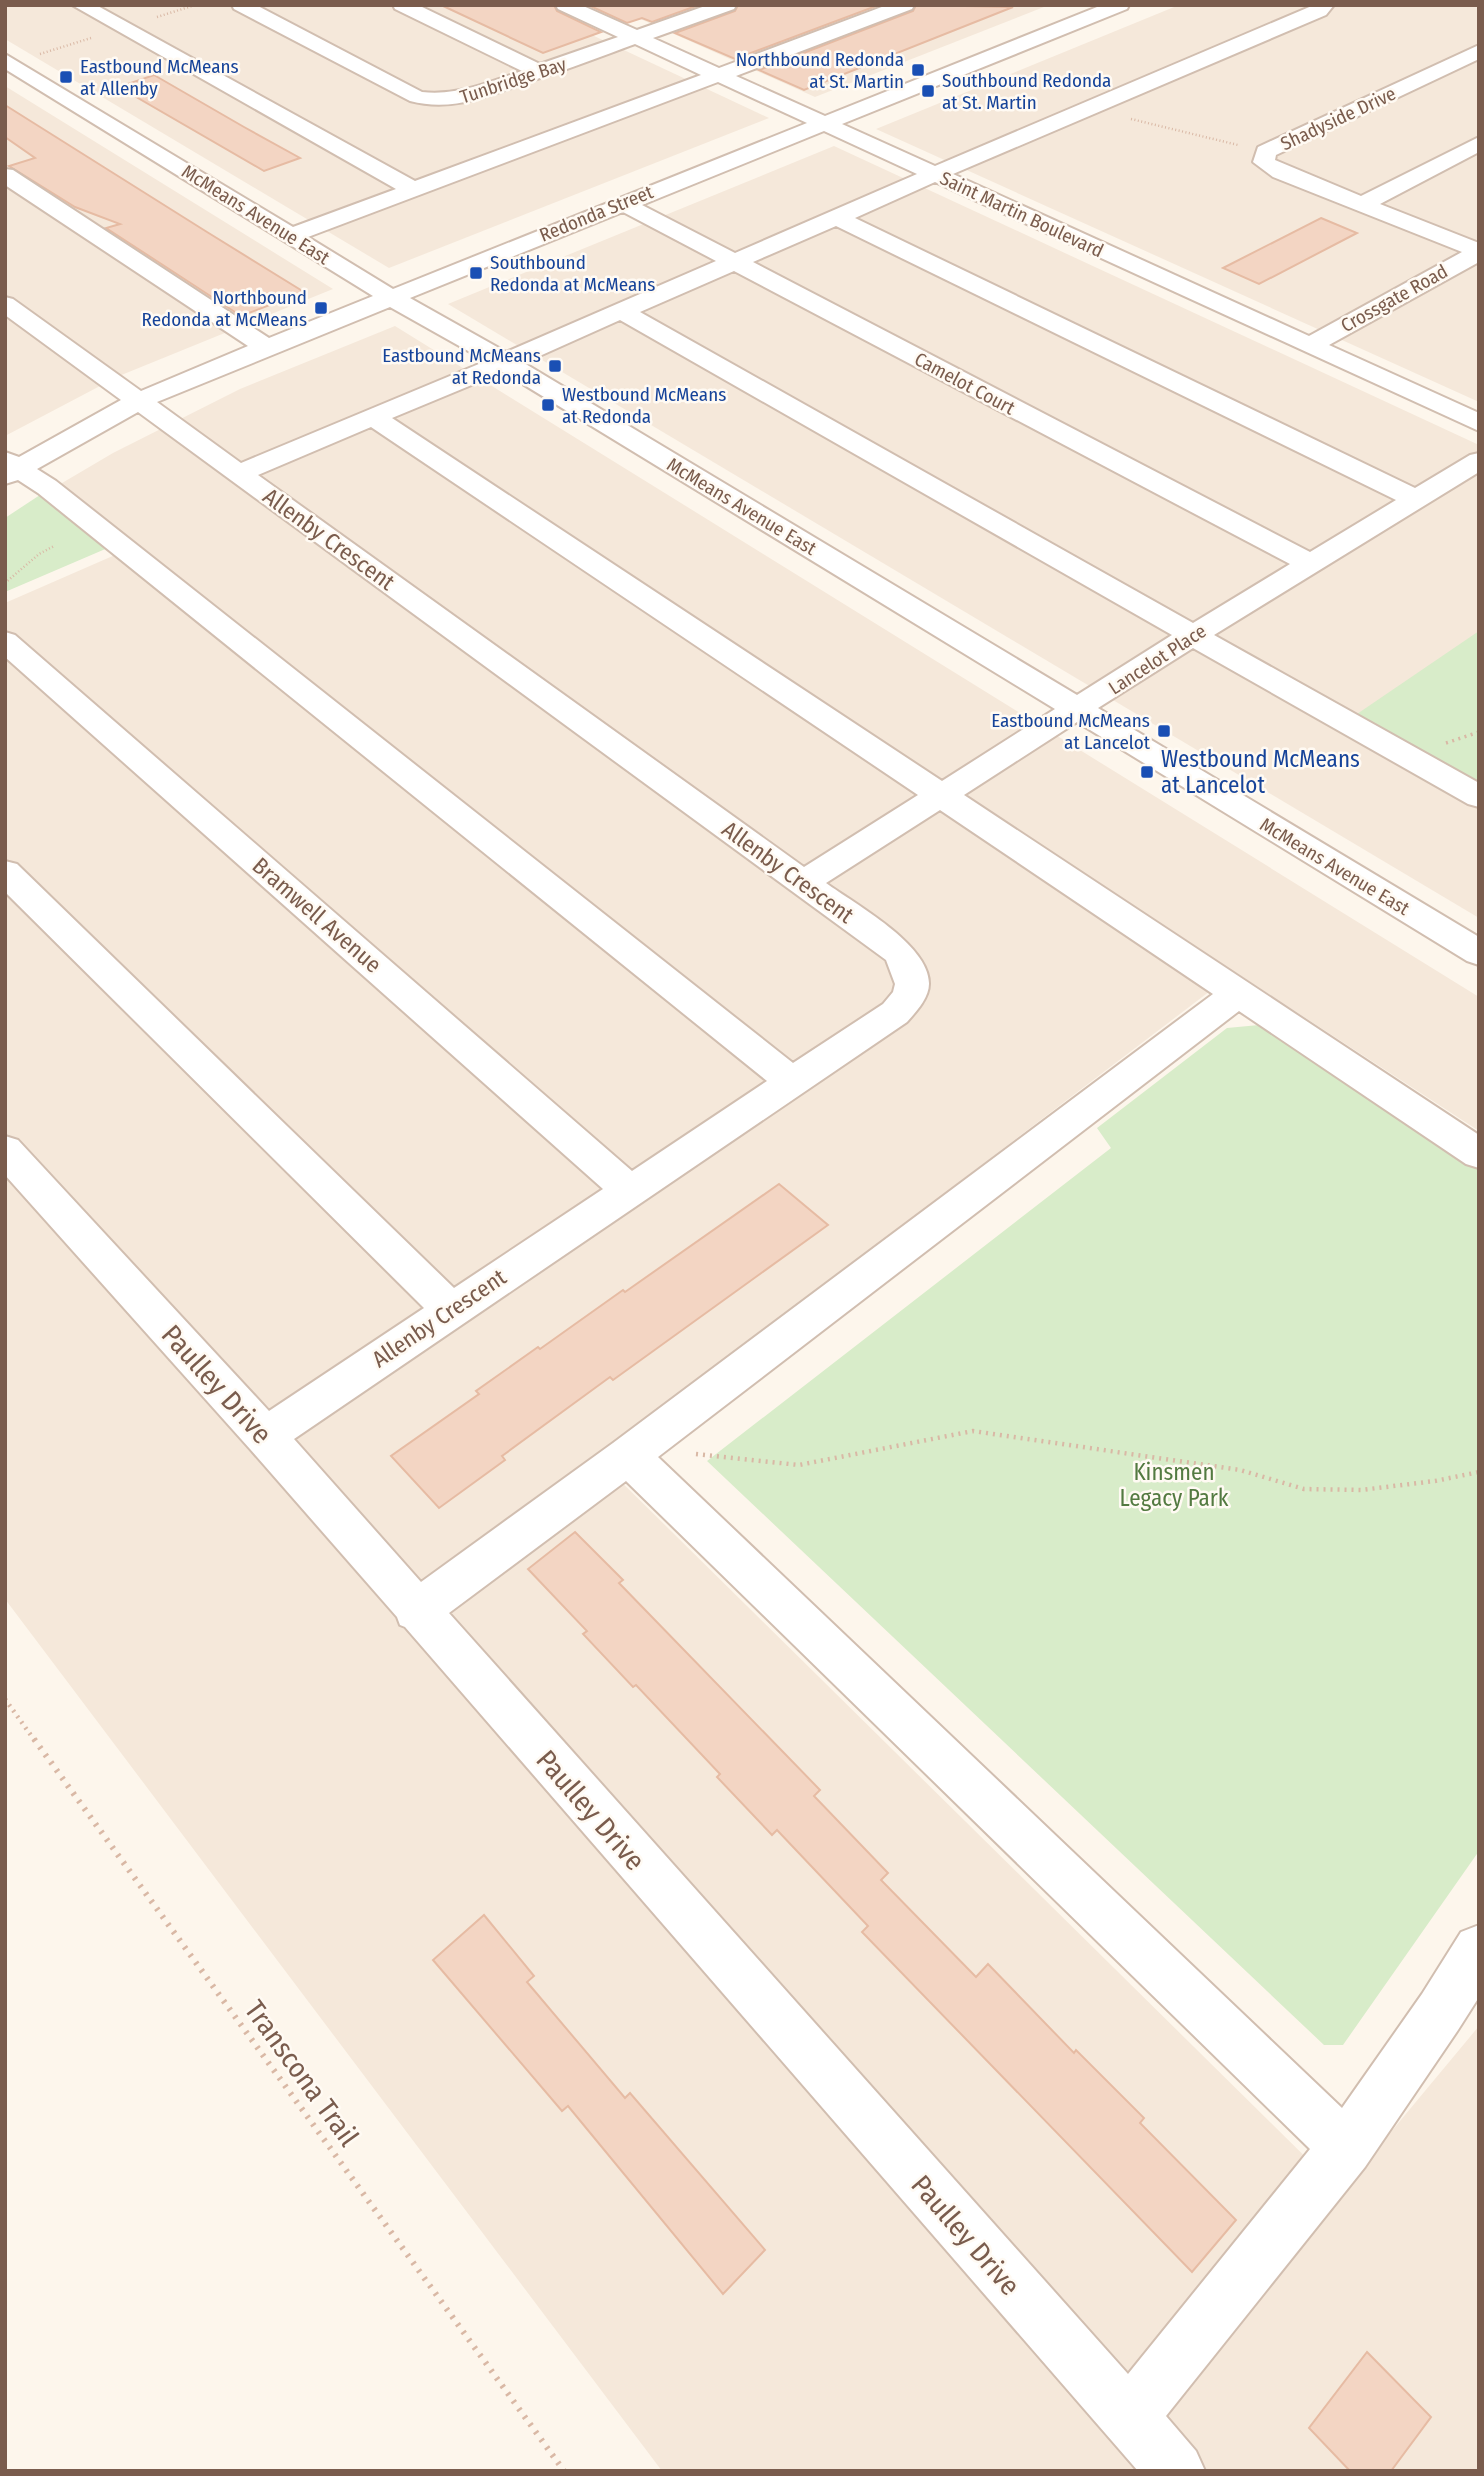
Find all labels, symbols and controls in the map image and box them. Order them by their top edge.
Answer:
place label: Northbound Redonda at St. Martin [736,48,904,93]
street label: Tunbridge Bay [457,52,570,108]
place label: Eastbound McMeans at Allenby [80,55,239,100]
marker: Northbound Redonda at St. Martin [910,62,926,78]
marker: Eastbound McMeans at Allenby [58,69,74,85]
place label: Southbound Redonda at St. Martin [942,69,1111,114]
street label: Shadyside Drive [1277,82,1399,155]
marker: Southbound Redonda at St. Martin [920,83,936,99]
street label: McMeans Avenue East [178,160,335,270]
street label: Saint Martin Boulevard [937,167,1107,262]
street label: Redonda Street [536,180,657,247]
place label: Southbound Redonda at McMeans [490,251,655,296]
street label: Crossgate Road [1337,260,1452,337]
marker: Southbound Redonda at McMeans [468,265,484,281]
place label: Northbound Redonda at McMeans [142,286,307,331]
marker: Northbound Redonda at McMeans [313,300,329,316]
place label: Eastbound McMeans at Redonda [382,344,541,389]
street label: Camelot Court [911,347,1020,420]
marker: Eastbound McMeans at Redonda [547,358,563,374]
place label: Westbound McMeans at Redonda [562,383,726,428]
marker: Westbound McMeans at Redonda [540,397,556,413]
street label: McMeans Avenue East [663,453,821,560]
street label: Allenby Crescent [258,482,401,596]
street label: Lancelot Place [1104,619,1210,699]
place label: Eastbound McMeans at Lancelot [991,709,1151,754]
marker: Eastbound McMeans at Lancelot [1156,723,1172,739]
place label: Westbound McMeans at Lancelot [1161,745,1360,799]
marker: Westbound McMeans at Lancelot [1139,764,1155,780]
street label: McMeans Avenue East [1256,813,1414,920]
street label: Allenby Crescent [717,815,860,929]
street label: Bramwell Avenue [247,851,387,979]
street label: Allenby Crescent [367,1263,512,1373]
street label: Paulley Drive [155,1318,278,1450]
park label: Kinsmen Legacy Park [1119,1458,1229,1512]
street label: Paulley Drive [530,1744,652,1877]
street label: Transcona Trail [238,1994,365,2153]
street label: Paulley Drive [905,2169,1027,2302]

